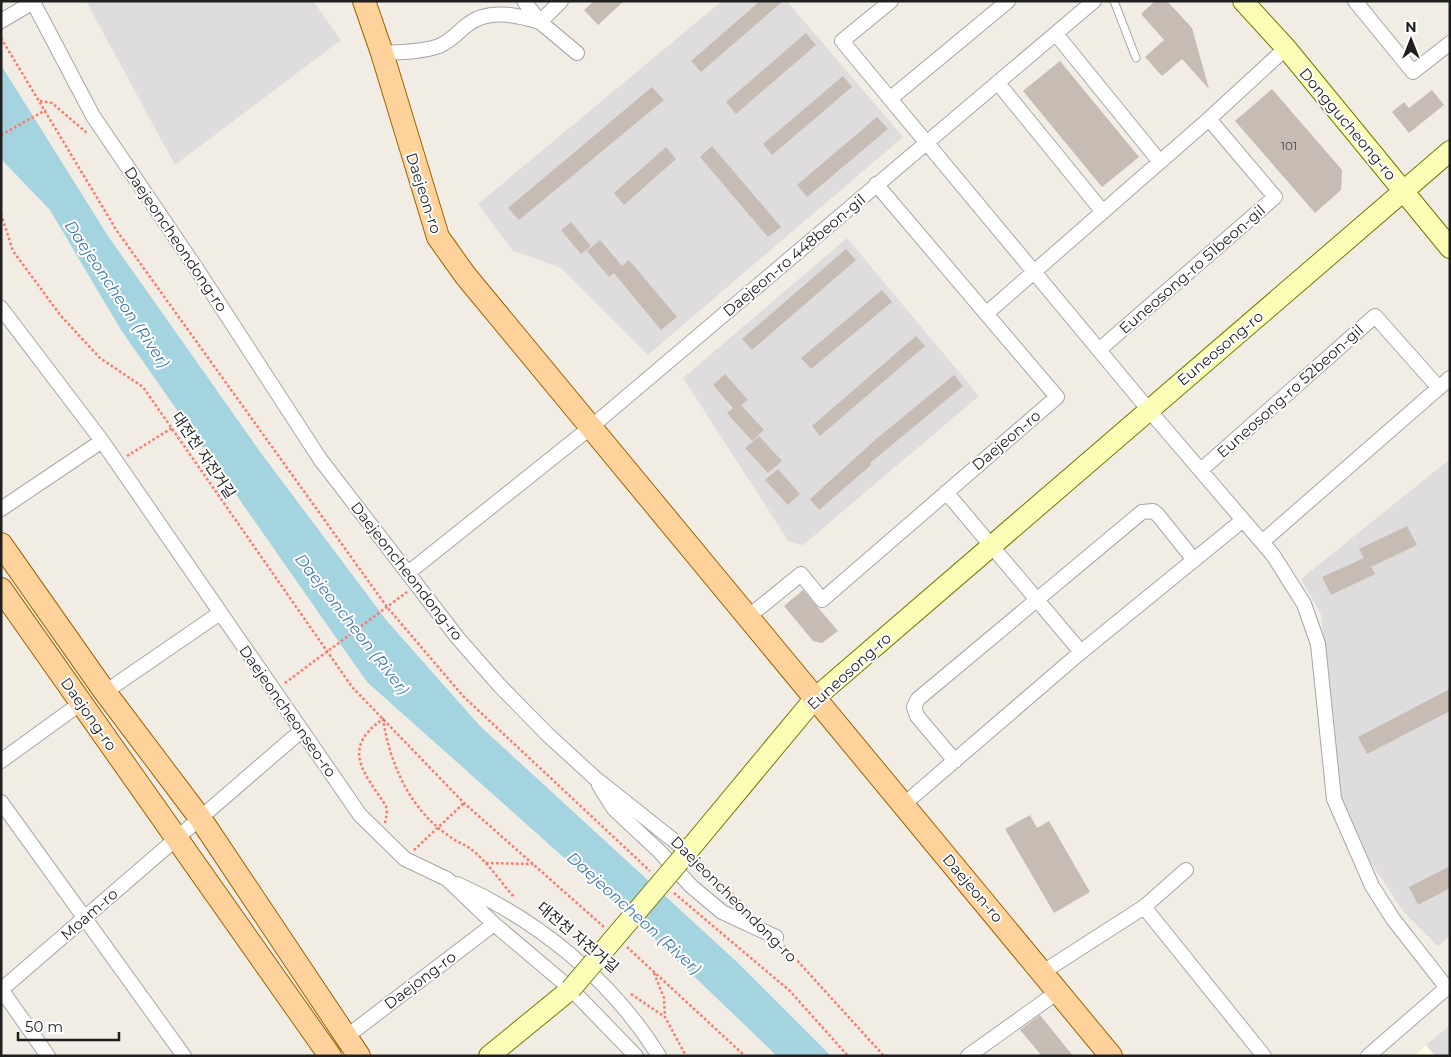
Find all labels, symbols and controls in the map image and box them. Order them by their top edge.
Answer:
north arrow [1386,15,1436,65]
text: N [1405,18,1417,36]
street label: Donggucheong-ro [1295,64,1401,184]
house number: 101 [1281,138,1297,153]
street label: Daejeon-ro [402,150,446,236]
street label: Daejeoncheondong-ro [120,163,232,315]
street label: Daejeon-ro 448beon-gil [719,190,869,320]
street label: Euneosong-ro 51beon-gil [1115,200,1269,338]
water label: Daejeoncheon (River) [61,217,173,371]
street label: Euneosong-ro [1173,306,1267,390]
street label: Euneosong-ro 52beon-gil [1213,320,1367,462]
street label: Daejeon-ro [968,406,1044,474]
street label: 대전천 자전거길 [168,408,240,502]
street label: Daejeoncheondong-ro [347,498,467,644]
water label: Daejeoncheon (River) [291,550,413,698]
street label: Euneosong-ro [803,628,895,714]
street label: Daejeoncheonseo-ro [235,641,341,781]
street label: Daejong-ro [57,674,121,754]
street label: Daejeoncheondong-ro [667,832,801,966]
water label: Daejeoncheon (River) [563,848,705,978]
street label: Daejeon-ro [939,850,1007,926]
street label: Moam-ro [57,884,121,944]
street label: 대전천 자전거길 [533,897,623,977]
street label: Daejong-ro [380,947,460,1013]
scale bar [18,1010,119,1042]
text: 50 m [25,1017,63,1036]

